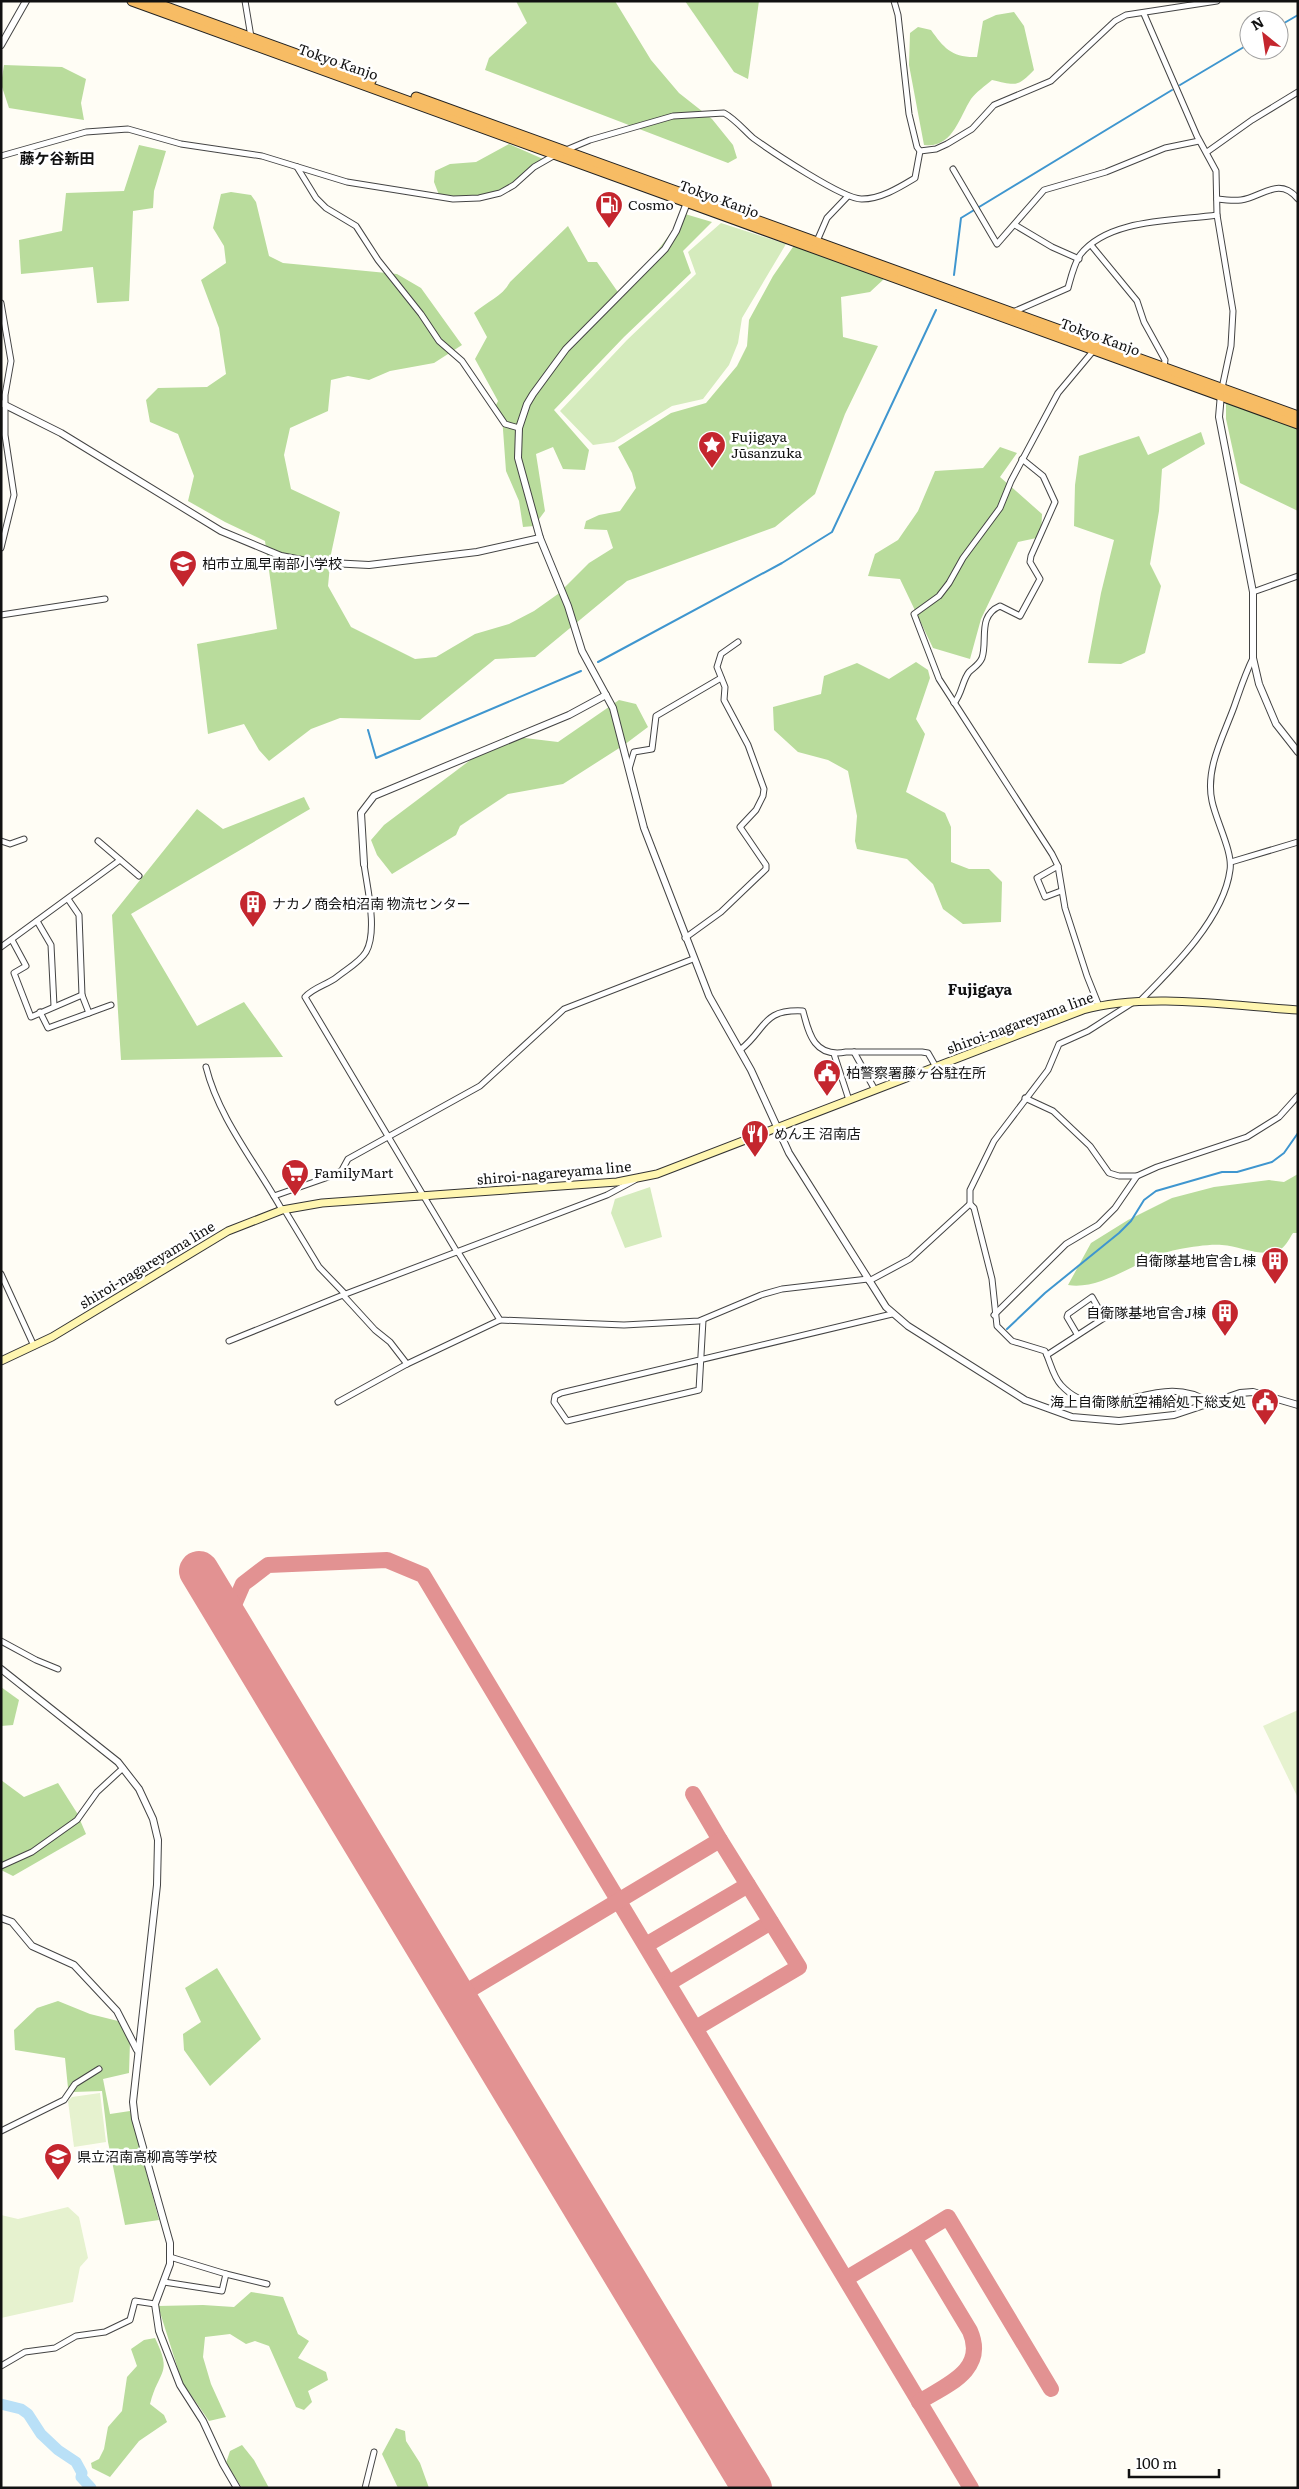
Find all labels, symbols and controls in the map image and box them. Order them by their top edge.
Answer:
north arrow [1239,10,1289,60]
text: N [1247,11,1267,34]
street label: Tokyo Kanjo [295,38,381,84]
district label: 藤ケ谷新田 [19,146,95,169]
street label: Tokyo Kanjo [677,174,762,222]
fuel station icon: Cosmo [594,190,624,229]
place label: Cosmo [628,194,674,214]
street label: Tokyo Kanjo [1058,312,1143,360]
place label: Fujigaya Jūsanzuka [731,426,802,462]
place icon: Fujigaya Jūsanzuka [697,430,727,469]
school or university icon: 柏市立風早南部小学校 [168,549,198,588]
place label: 柏市立風早南部小学校 [202,553,342,573]
building icon: ナカノ商会柏沼南 物流センター [238,889,268,928]
place label: ナカノ商会柏沼南 物流センター [272,893,471,913]
district label: Fujigaya [948,977,1013,1000]
street label: shiroi-nagareyama line [943,986,1096,1058]
public building icon: 柏警察署藤ヶ谷駐在所 [812,1058,842,1097]
place label: 柏警察署藤ヶ谷駐在所 [846,1062,986,1082]
restaurant icon: めん王 沼南店 [740,1119,770,1158]
place label: めん王 沼南店 [774,1123,861,1143]
street label: shiroi-nagareyama line [476,1155,632,1189]
supermarket icon: FamilyMart [280,1158,310,1197]
place label: FamilyMart [314,1162,394,1182]
street label: shiroi-nagareyama line [75,1216,218,1313]
building icon: 自衛隊基地官舎L棟 [1260,1246,1290,1285]
place label: 自衛隊基地官舎L棟 [1135,1250,1256,1270]
building icon: 自衛隊基地官舎J棟 [1210,1298,1240,1337]
place label: 自衛隊基地官舎J棟 [1086,1302,1206,1322]
public building icon: 海上自衛隊航空補給処下総支処 [1250,1387,1280,1426]
place label: 海上自衛隊航空補給処下総支処 [1050,1391,1246,1411]
school or university icon: 県立沼南高柳高等学校 [43,2142,73,2181]
place label: 県立沼南高柳高等学校 [77,2146,217,2166]
scale bar [1129,2446,1219,2478]
text: 100 m [1136,2451,1177,2474]

